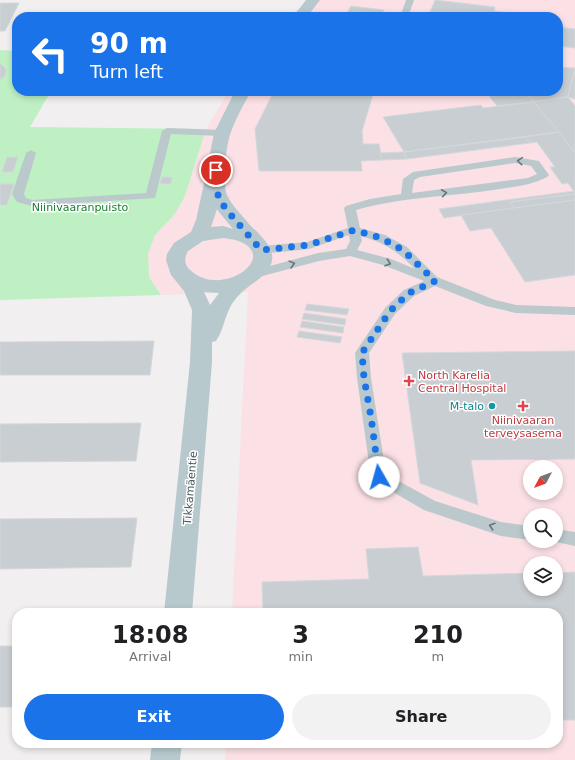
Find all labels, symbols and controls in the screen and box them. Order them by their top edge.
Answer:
text: 90 m [90,27,168,60]
icon: left [24,28,76,80]
text: Turn left [90,61,163,82]
pin [199,153,233,187]
one-way arrow [517,157,523,166]
icon: arrive [205,159,227,181]
one-way arrow [441,189,447,198]
park label: Niinivaaranpuisto [32,201,128,214]
one-way arrow [384,258,391,266]
one-way arrow [289,260,296,268]
place label: North Karelia Central Hospital [418,369,506,395]
marker: North Karelia Central Hospital [403,375,415,387]
place label: M-talo [450,400,484,413]
marker: Niinivaaran terveysasema [517,400,529,412]
marker: M-talo [487,401,497,411]
place label: Niinivaaran terveysasema [484,414,562,440]
street label: Tikkamäentie [181,450,200,526]
position arrow [358,456,400,498]
north arrow [523,460,563,500]
map controls [523,460,563,596]
button: search [523,508,563,548]
one-way arrow [488,522,495,531]
button: layers [523,556,563,596]
text: 18:08 [112,621,188,649]
text: 3 [292,621,309,649]
text: 210 [413,621,463,649]
text: Arrival [129,649,171,664]
text: min [288,649,313,664]
text: m [432,649,444,664]
button: Exit [24,694,284,740]
button: Share [292,694,551,740]

